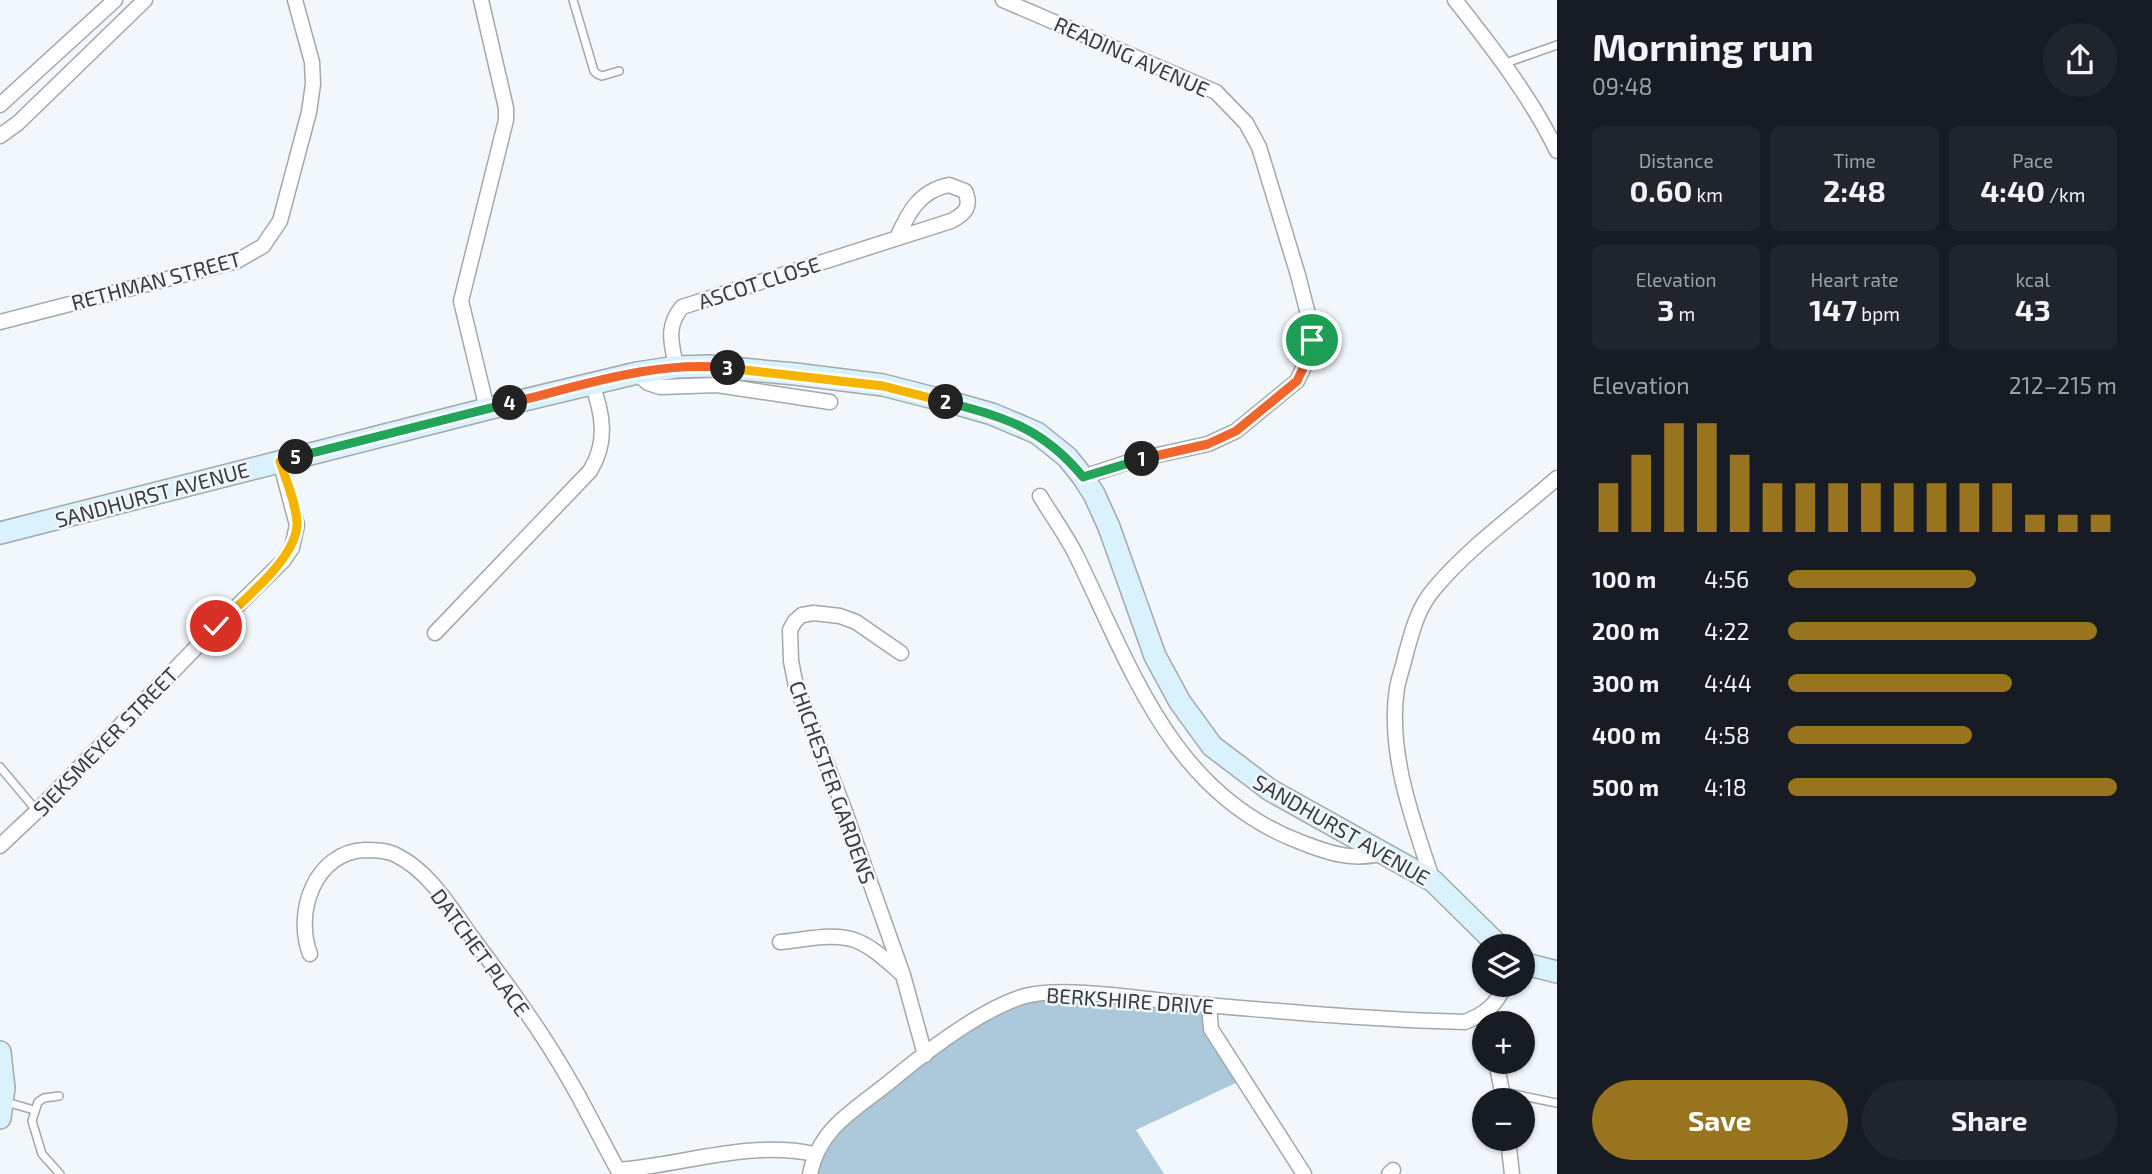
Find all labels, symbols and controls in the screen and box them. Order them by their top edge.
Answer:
street label: READING AVENUE [1051,11,1213,101]
text: Morning run [1592,23,1813,69]
button: share [2043,23,2117,97]
text: 09:48 [1592,72,1653,100]
text: Distance [1639,149,1714,172]
text: Time [1833,149,1876,172]
text: Pace [2012,149,2053,172]
text: 0.60 [1629,172,1692,208]
text: 2:48 [1823,172,1886,208]
text: 4:40 [1980,172,2045,208]
text: km [1692,183,1723,206]
text: /km [2045,183,2085,206]
street label: RETHMAN STREET [68,245,244,315]
street label: ASCOT CLOSE [695,251,823,313]
text: Elevation [1636,268,1716,291]
text: Heart rate [1811,268,1898,291]
text: kcal [2015,268,2050,291]
text: 3 [1657,291,1674,327]
text: 147 [1809,291,1857,327]
text: 43 [2015,291,2051,327]
text: m [1674,302,1695,325]
text: bpm [1857,302,1900,325]
pin [1282,310,1342,370]
icon: arrive [1293,321,1331,359]
pin: 3 [710,350,746,386]
text: 3 [722,356,733,379]
text: Elevation [1592,371,1690,399]
text: 212–215 m [2009,371,2117,399]
pin: 2 [928,384,964,420]
pin: 4 [492,386,528,420]
text: 2 [940,390,951,413]
text: 4 [503,391,516,414]
pin: 5 [278,440,314,475]
pin: 1 [1124,442,1160,476]
text: 5 [290,445,301,468]
text: 1 [1137,447,1146,470]
street label: SANDHURST AVENUE [52,456,252,532]
text: 100 m [1592,565,1656,593]
text: 4:56 [1704,565,1749,593]
pin [186,596,246,656]
icon: check [197,607,235,645]
text: 200 m [1592,617,1660,645]
text: 4:22 [1704,617,1749,645]
street label: SIEKSMEYER STREET [27,661,183,821]
text: 300 m [1592,669,1659,697]
text: 4:44 [1704,669,1752,697]
street label: CHICHESTER GARDENS [785,677,881,887]
text: 400 m [1592,721,1661,749]
text: 4:58 [1704,721,1750,749]
street label: SANDHURST AVENUE [1249,768,1435,890]
text: 500 m [1592,773,1659,801]
text: 4:18 [1704,773,1747,801]
street label: DATCHET PLACE [426,883,536,1021]
map controls [1472,934,1535,1151]
button: layers [1472,934,1535,997]
street label: BERKSHIRE DRIVE [1045,982,1215,1018]
button: + [1472,1011,1535,1074]
button: Save [1592,1080,1848,1160]
button: Share [1862,1080,2117,1160]
button: − [1472,1088,1535,1151]

